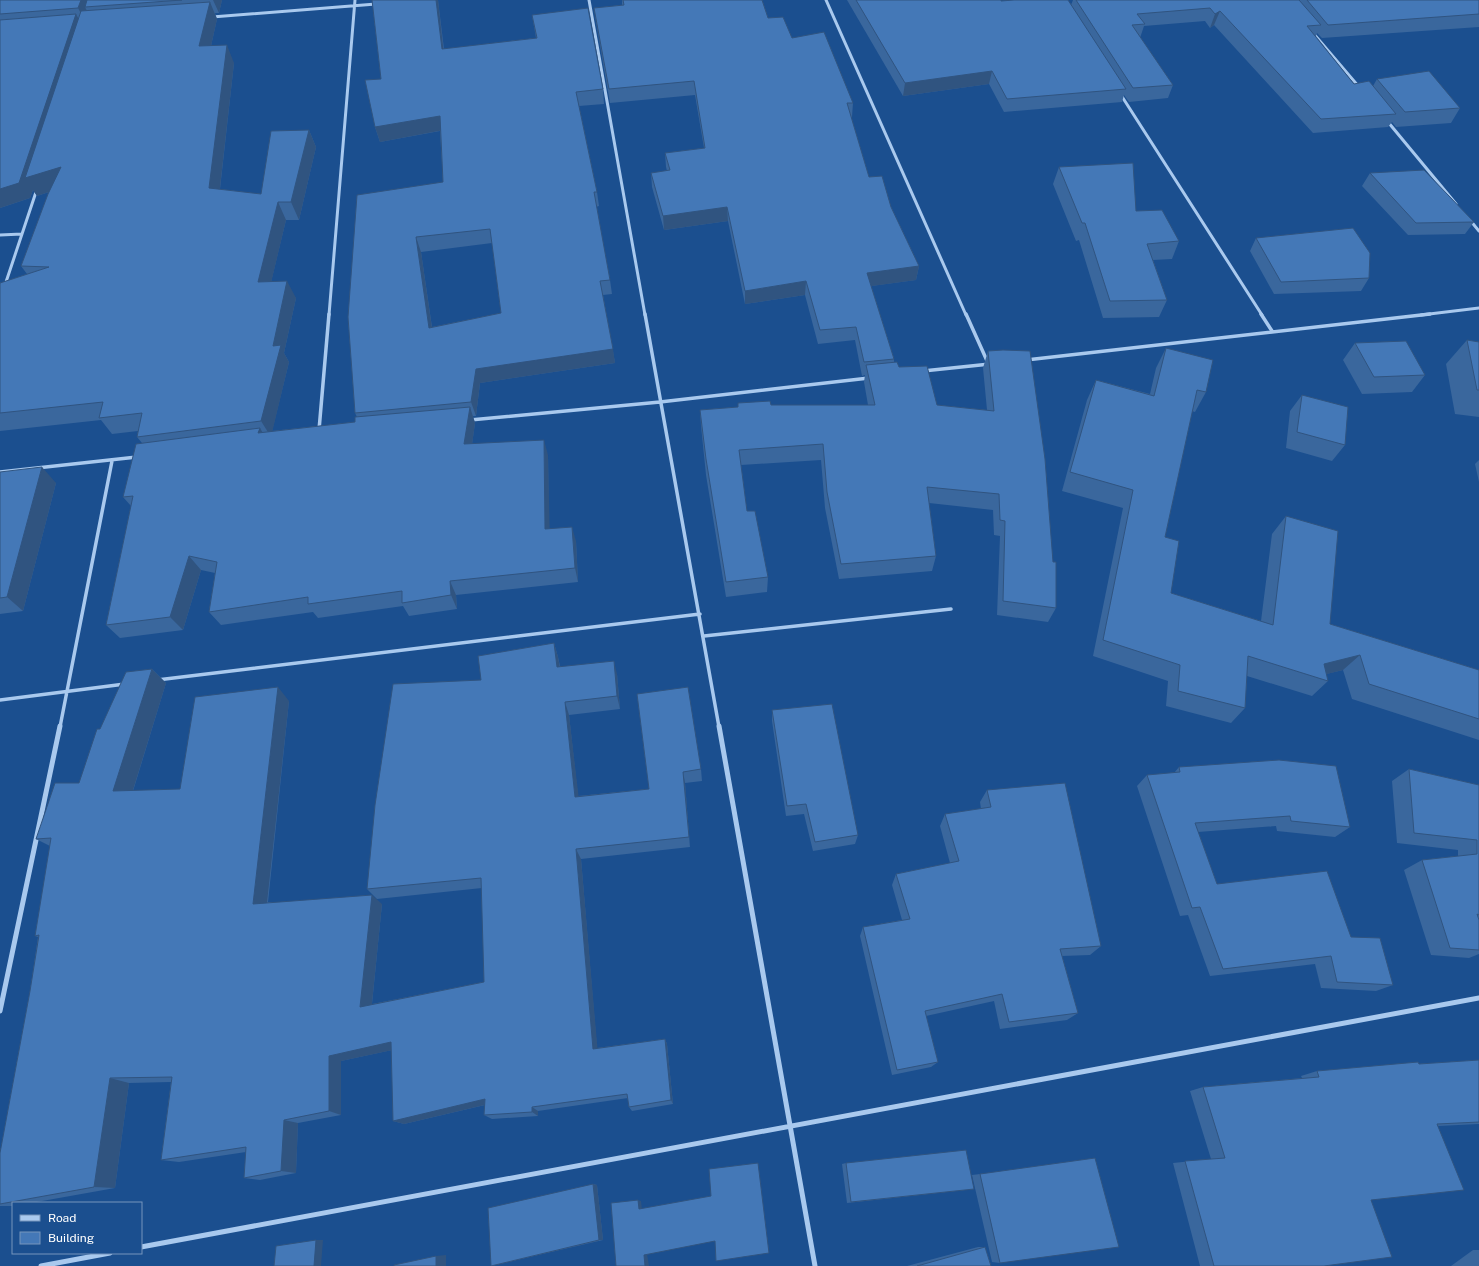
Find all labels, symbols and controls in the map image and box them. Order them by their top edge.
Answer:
legend [12,1202,142,1254]
text: Road [48,1211,76,1225]
text: Building [48,1231,94,1245]

